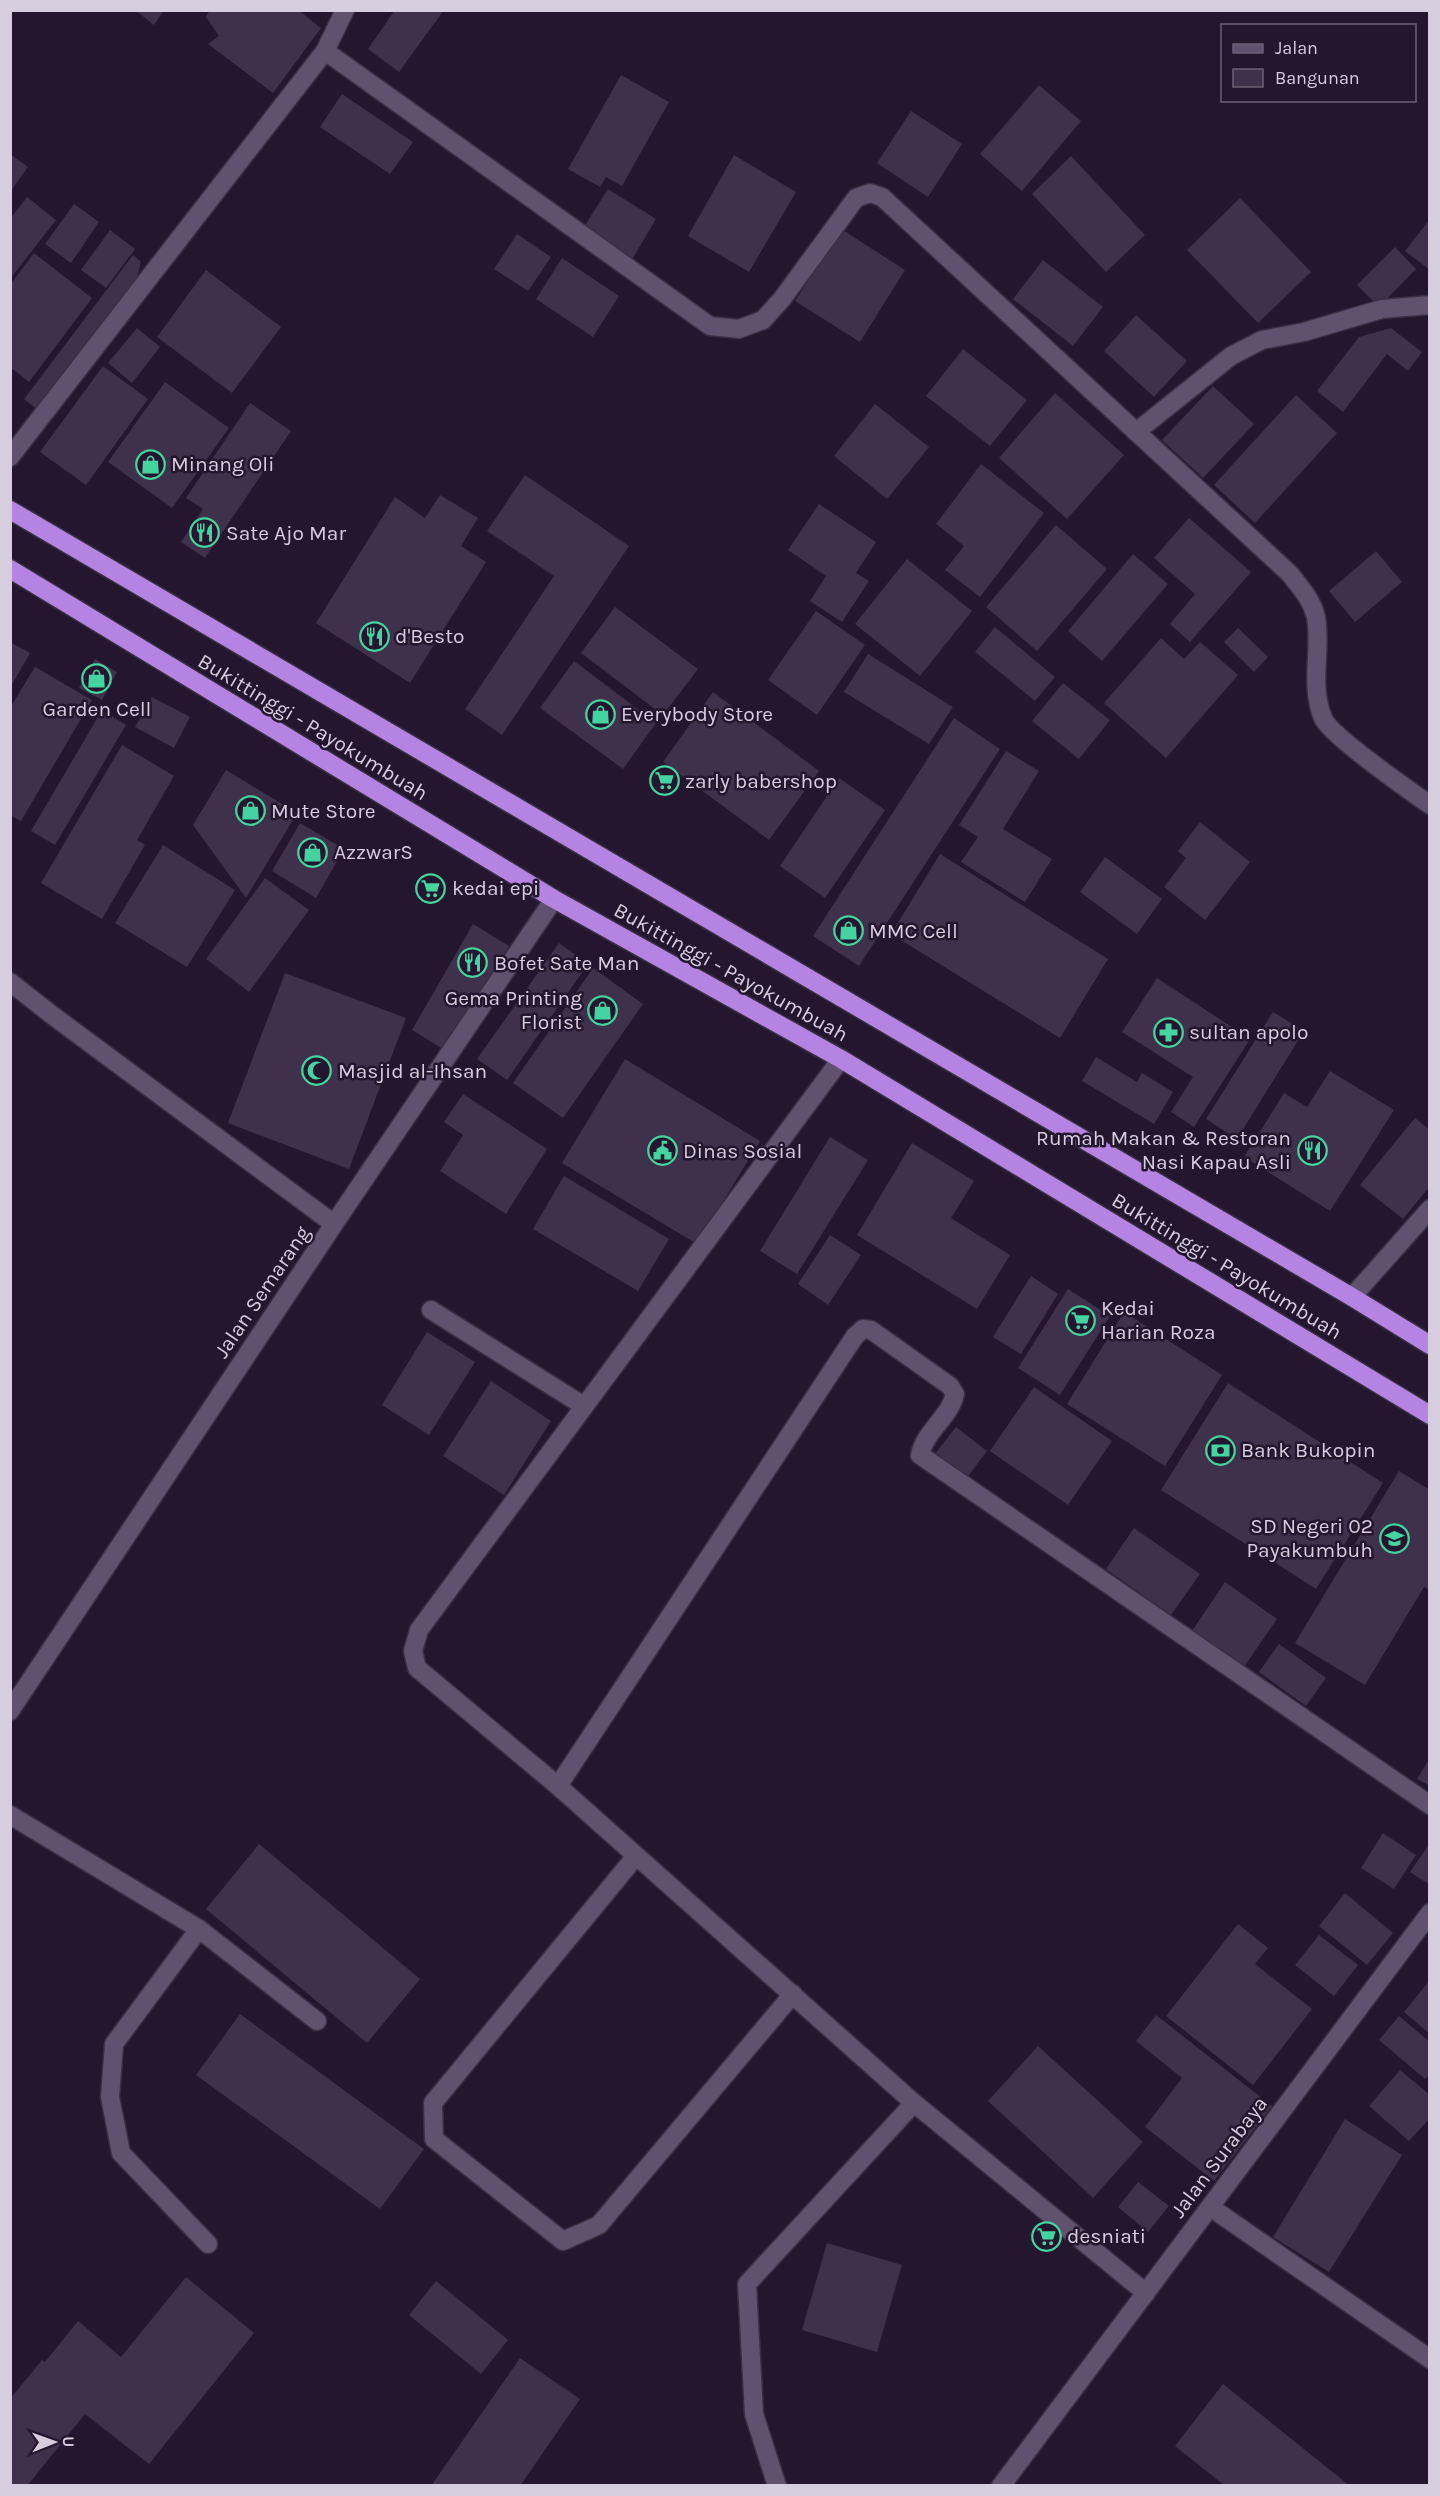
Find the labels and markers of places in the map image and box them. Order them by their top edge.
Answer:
shop icon: Minang Oli [134,448,166,480]
place label: Minang Oli [171,452,275,476]
restaurant icon: Sate Ajo Mar [189,517,221,549]
place label: Sate Ajo Mar [226,521,346,545]
restaurant icon: d'Besto [358,620,390,652]
place label: d'Besto [395,624,465,648]
shop icon: Garden Cell [81,662,113,694]
place label: Garden Cell [43,697,151,721]
shop icon: Everybody Store [584,698,616,730]
place label: Everybody Store [621,702,773,726]
supermarket icon: zarly babershop [648,765,680,797]
place label: zarly babershop [685,769,837,793]
shop icon: Mute Store [234,795,266,827]
place label: Mute Store [271,799,376,823]
shop icon: AzzwarS [297,836,329,868]
place label: AzzwarS [334,840,413,864]
supermarket icon: kedai epi [415,872,447,904]
place label: kedai epi [452,876,539,900]
shop icon: MMC Cell [832,915,864,947]
place label: MMC Cell [869,919,958,943]
restaurant icon: Bofet Sate Man [457,947,489,979]
place label: Bofet Sate Man [494,951,639,975]
place label: Gema Printing Florist [445,986,582,1034]
shop icon: Gema Printing Florist [587,994,619,1026]
pharmacy icon: sultan apolo [1152,1016,1184,1048]
place label: sultan apolo [1189,1020,1308,1044]
mosque icon: Masjid al-Ihsan [301,1055,333,1087]
place label: Masjid al-Ihsan [338,1059,487,1083]
place label: Rumah Makan & Restoran Nasi Kapau Asli [1036,1126,1291,1174]
restaurant icon: Rumah Makan & Restoran Nasi Kapau Asli [1296,1134,1328,1166]
public building icon: Dinas Sosial [646,1135,678,1167]
place label: Dinas Sosial [683,1139,802,1163]
place label: Kedai Harian Roza [1101,1296,1216,1344]
supermarket icon: Kedai Harian Roza [1064,1304,1096,1336]
bank icon: Bank Bukopin [1204,1434,1236,1466]
place label: Bank Bukopin [1241,1438,1375,1462]
place label: SD Negeri 02 Payakumbuh [1246,1514,1373,1562]
school or university icon: SD Negeri 02 Payakumbuh [1378,1522,1410,1554]
supermarket icon: desniati [1030,2220,1062,2252]
place label: desniati [1067,2224,1146,2248]

